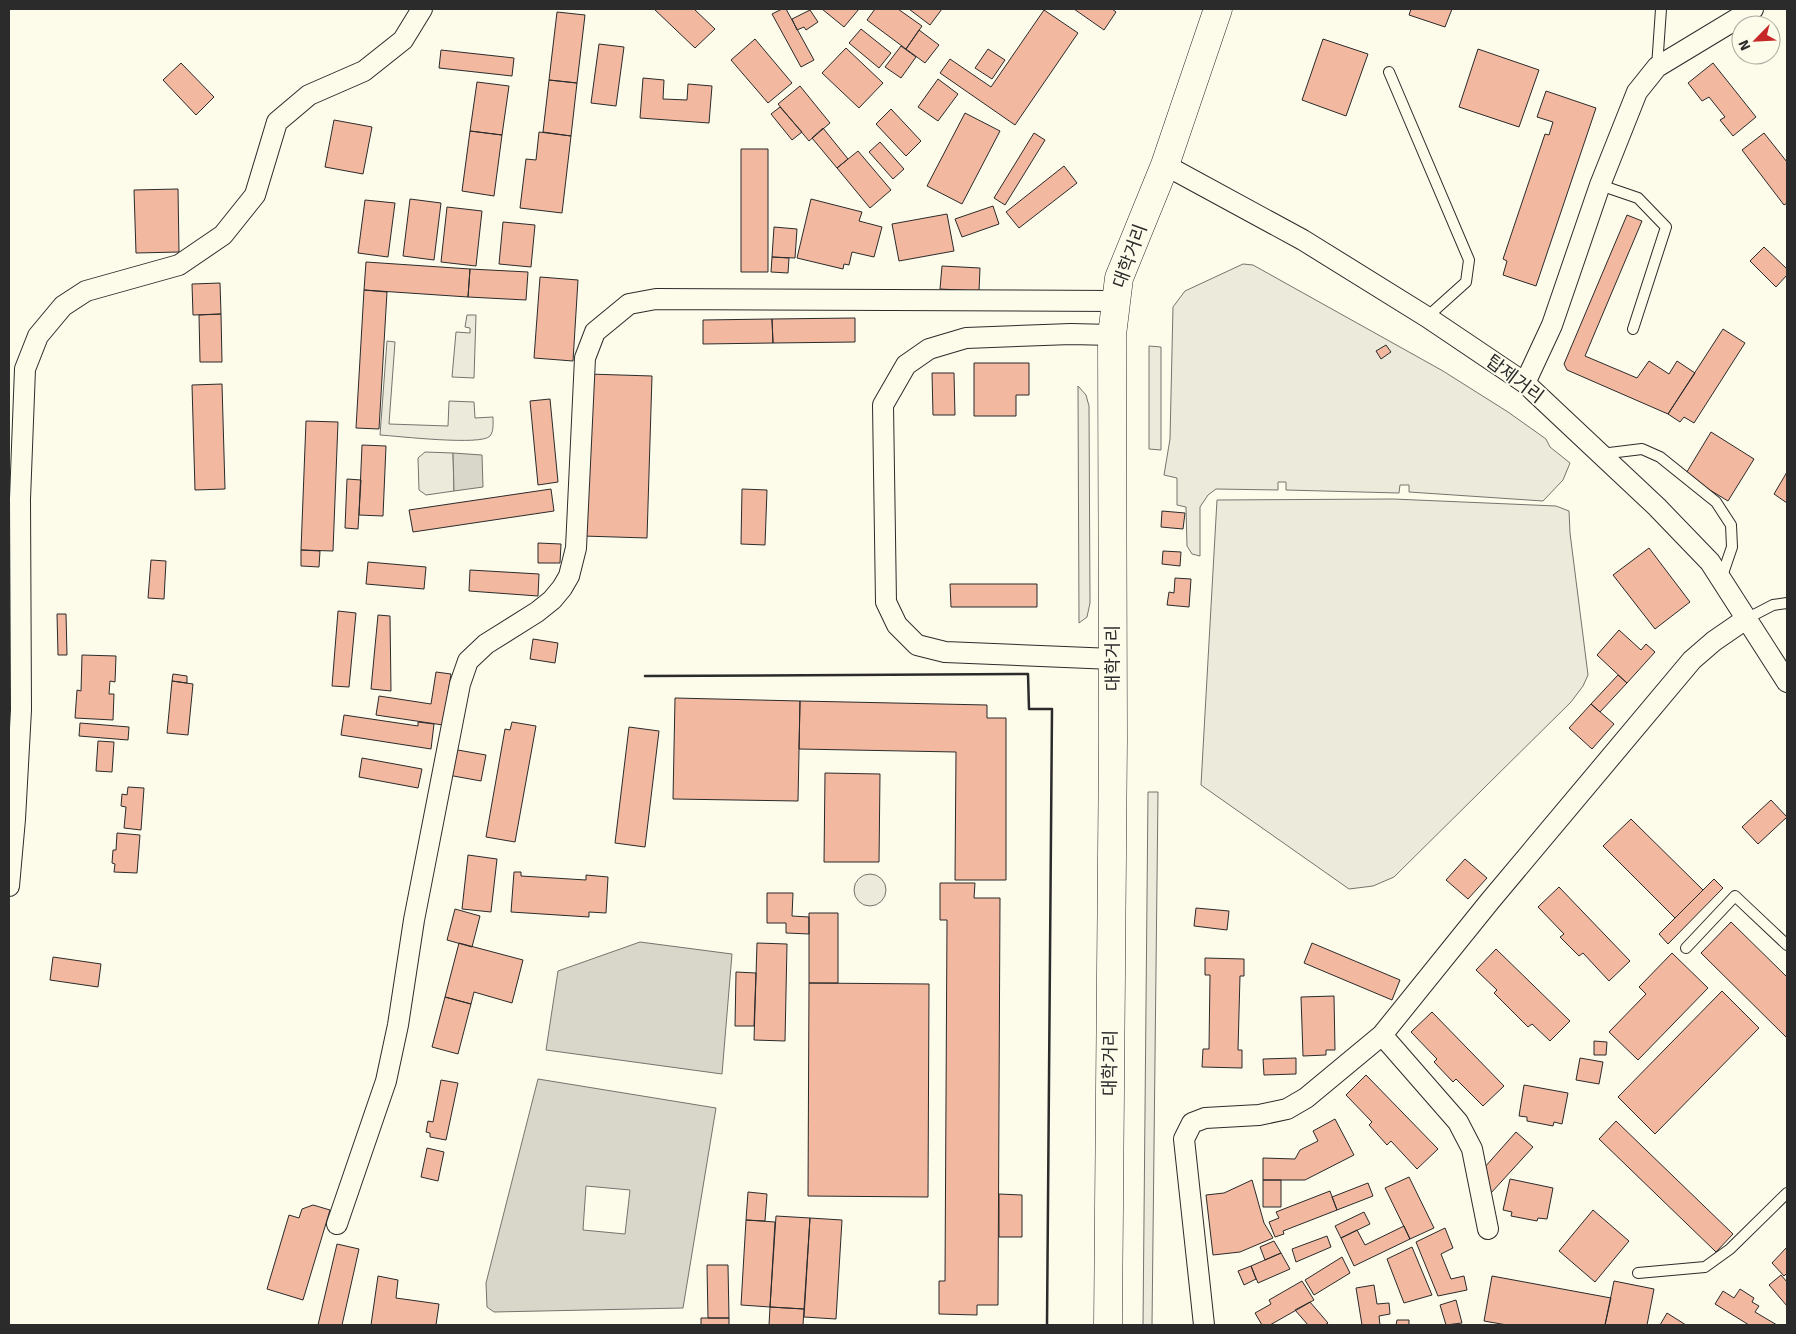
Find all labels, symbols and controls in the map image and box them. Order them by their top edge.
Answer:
north arrow [1731,15,1781,65]
text: N [1735,37,1754,53]
street label: 대학거리 [1108,221,1152,291]
street label: 탑제거리 [1482,350,1548,408]
street label: 대학거리 [1102,625,1124,691]
street label: 대학거리 [1098,1030,1122,1096]

